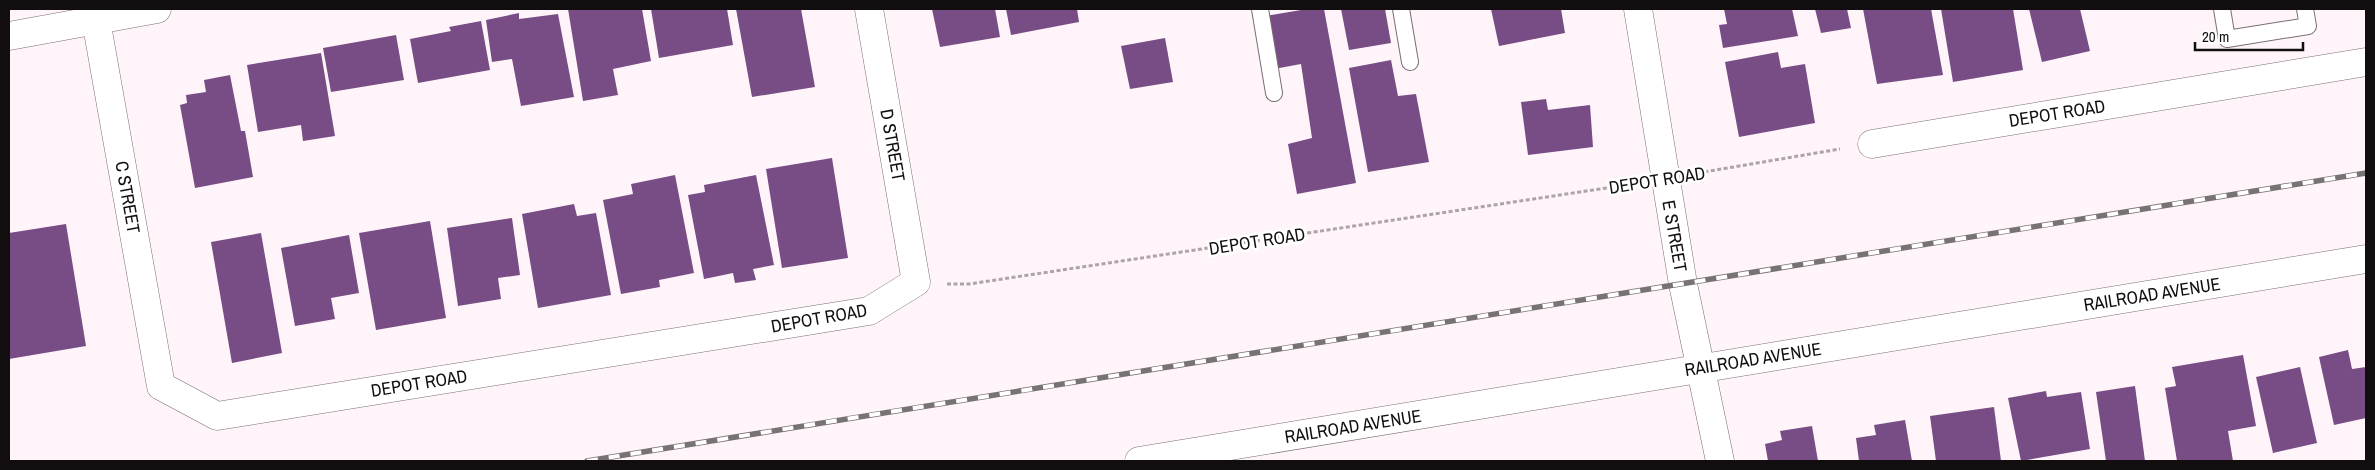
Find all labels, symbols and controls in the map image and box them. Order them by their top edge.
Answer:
scale bar [2195,20,2302,52]
text: 20 m [2202,26,2229,47]
street label: DEPOT ROAD [2007,93,2107,133]
street label: D STREET [874,107,912,183]
street label: C STREET [109,159,147,235]
street label: DEPOT ROAD [1607,160,1707,200]
street label: E STREET [1656,198,1694,274]
street label: DEPOT ROAD [1207,221,1307,261]
street label: RAILROAD AVENUE [2082,271,2222,317]
street label: DEPOT ROAD [769,297,869,339]
street label: RAILROAD AVENUE [1683,336,1823,382]
street label: DEPOT ROAD [369,363,469,403]
street label: RAILROAD AVENUE [1283,403,1423,449]

